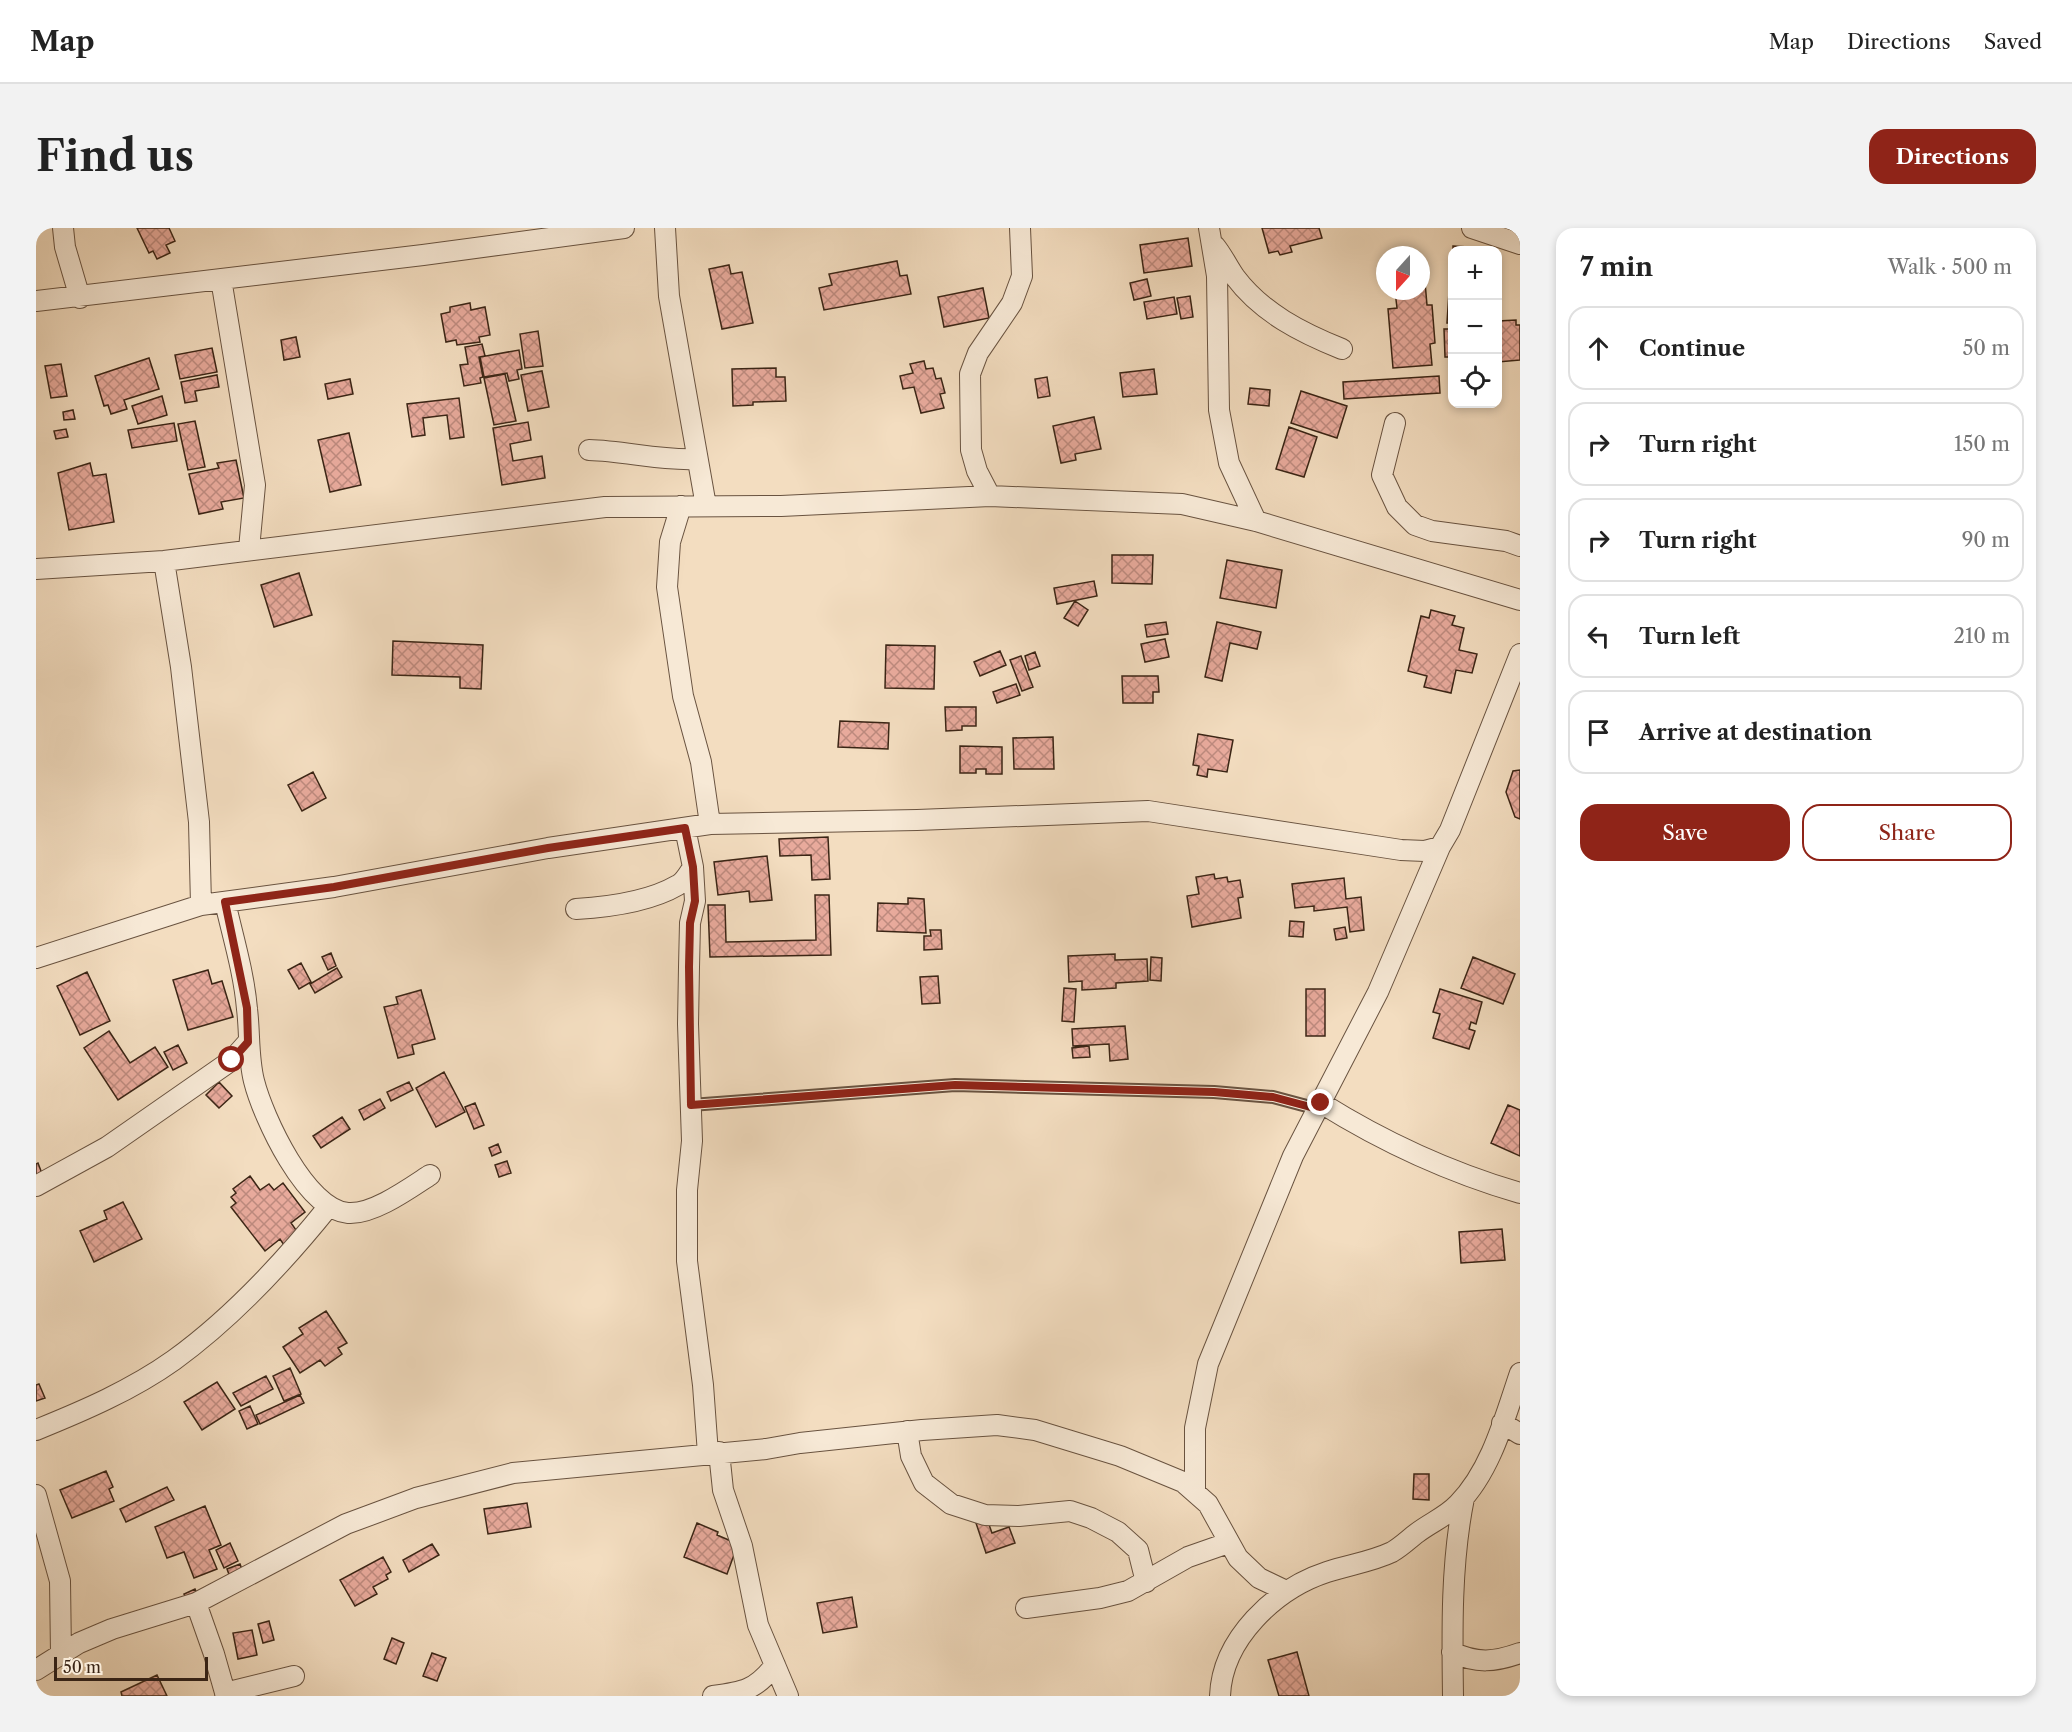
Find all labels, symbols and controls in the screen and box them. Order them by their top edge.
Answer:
text: Map [30,24,94,58]
text: Map [1769,29,1814,54]
text: Directions [1847,29,1951,54]
text: Saved [1984,29,2042,54]
button: Directions [1869,129,2036,184]
text: Find us [36,130,194,182]
north arrow [1376,246,1430,300]
map controls [1448,246,1502,408]
button: + [1448,246,1502,300]
text: 7 min [1580,251,1653,283]
text: Walk · 500 m [1888,255,2012,279]
button: − [1448,300,1502,354]
icon: ahead [1582,332,1615,365]
text: Continue [1639,335,1745,362]
text: 50 m [1963,336,2010,360]
button: locate [1448,354,1502,408]
icon: right [1582,428,1615,461]
text: Turn right [1639,431,1757,458]
text: 150 m [1954,432,2010,456]
icon: right [1582,524,1615,557]
text: Turn right [1639,527,1757,554]
text: 90 m [1962,528,2010,552]
icon: left [1582,620,1615,653]
text: Turn left [1639,623,1740,650]
text: 210 m [1953,624,2010,648]
icon: arrive [1582,716,1615,749]
text: Arrive at destination [1639,719,1872,746]
button: Save [1580,804,1790,861]
button: Share [1802,804,2012,861]
route start [218,1046,244,1072]
route end [1307,1089,1333,1115]
scale bar [54,1654,208,1682]
text: 50 m [63,1657,101,1677]

